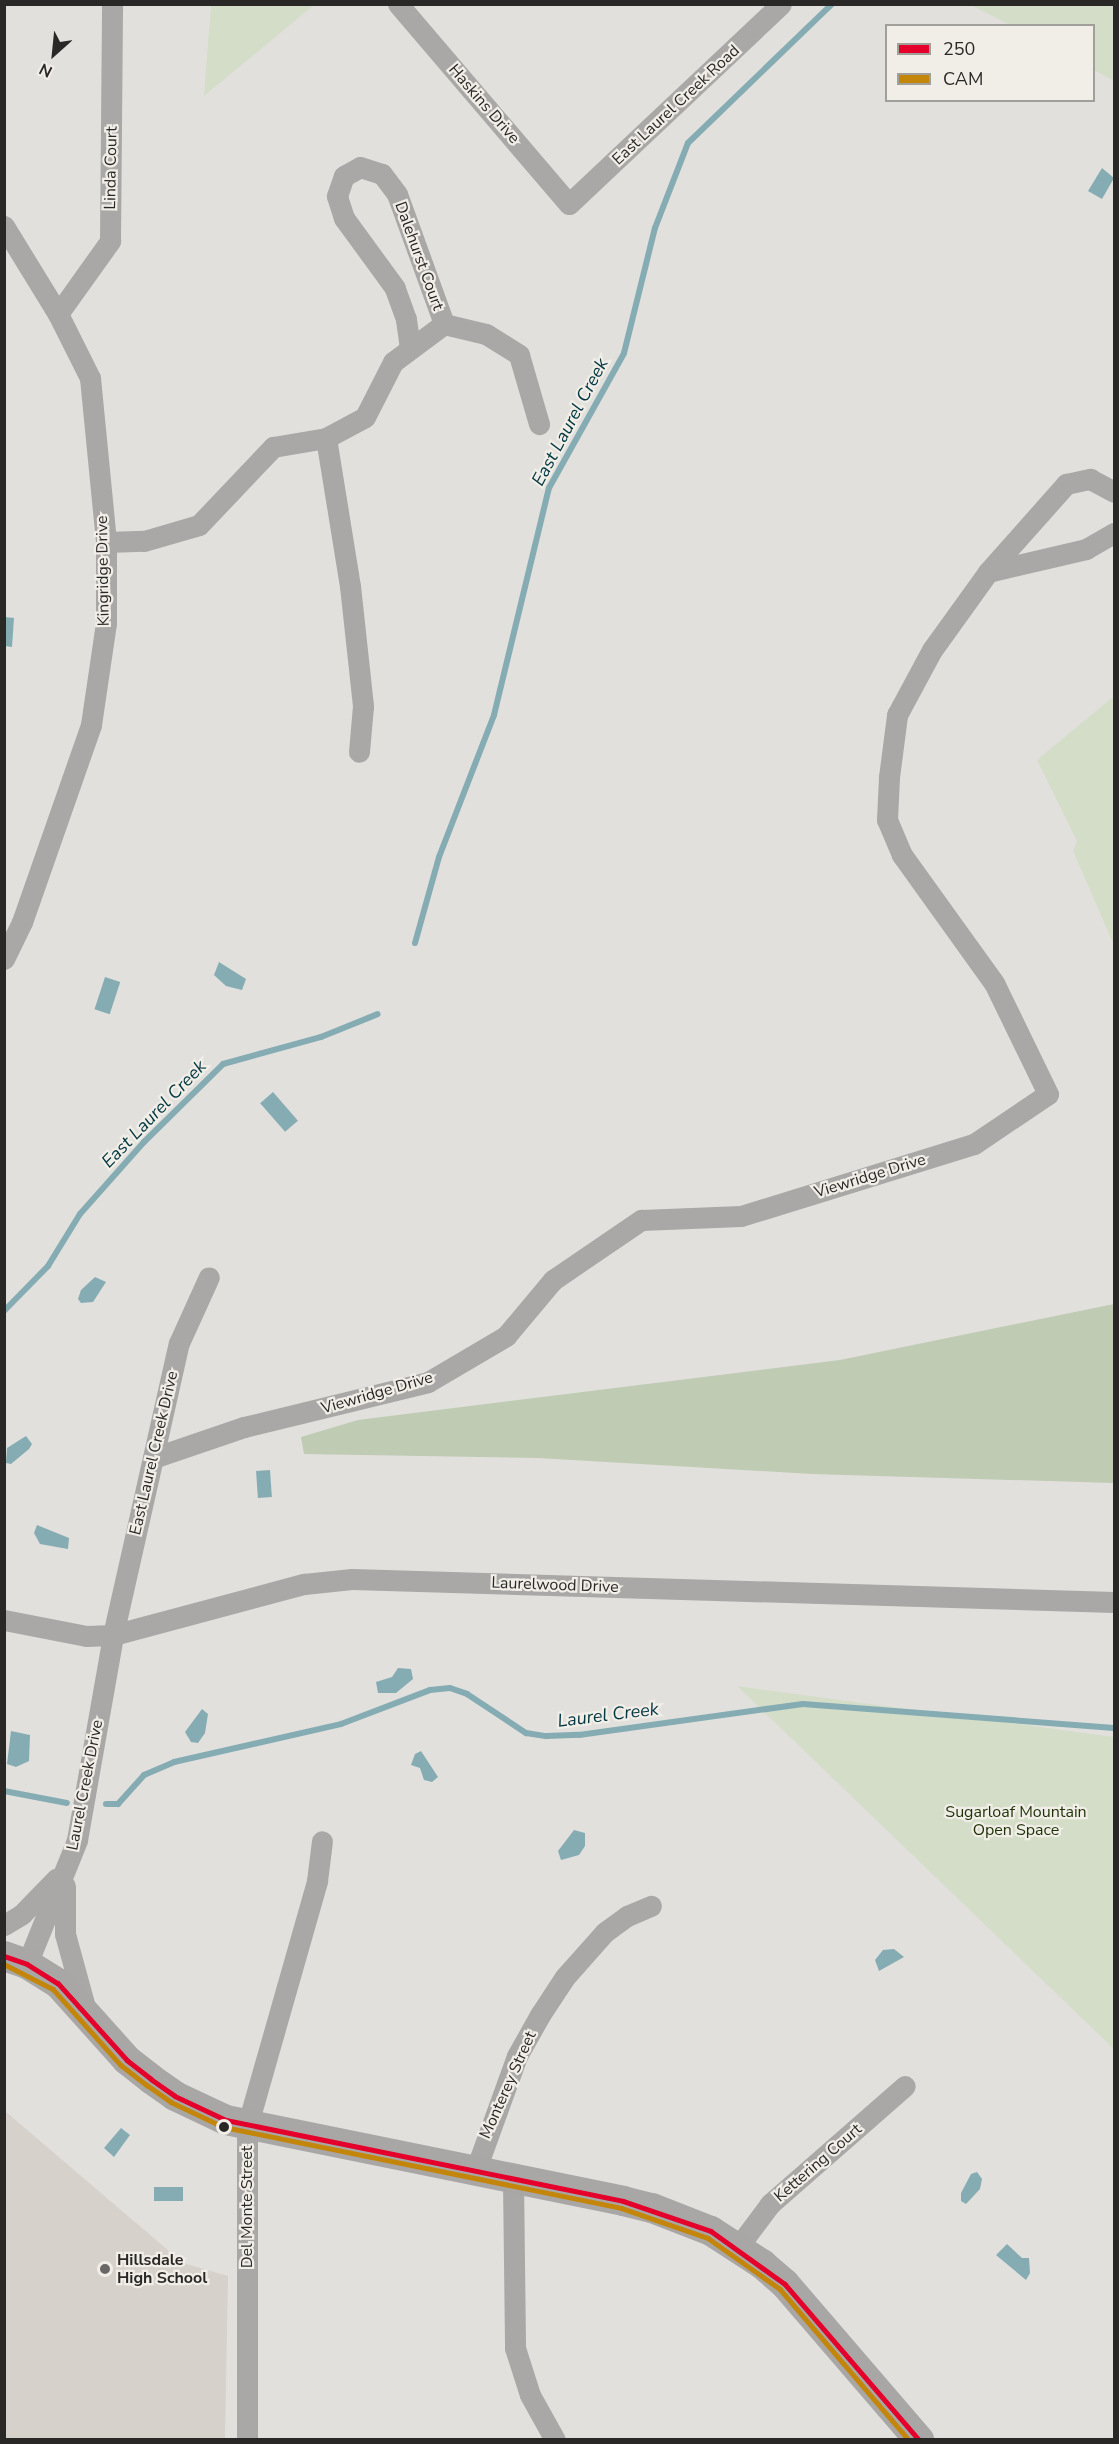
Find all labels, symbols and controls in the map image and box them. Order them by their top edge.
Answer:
north arrow [24,24,84,84]
legend [885,24,1095,102]
text: 250 [943,37,975,61]
street label: East Laurel Creek Road [608,41,744,169]
text: N [36,58,56,83]
street label: Haskins Drive [444,60,524,148]
text: CAM [943,67,983,91]
street label: Linda Court [101,126,121,210]
street label: Dalehurst Court [390,199,448,313]
water label: East Laurel Creek [527,355,613,489]
street label: Kingridge Drive [92,515,114,627]
water label: East Laurel Creek [97,1056,211,1172]
street label: Viewridge Drive [812,1150,928,1202]
street label: Viewridge Drive [319,1368,435,1418]
street label: East Laurel Creek Drive [126,1369,182,1537]
street label: Laurelwood Drive [491,1573,619,1597]
water label: Laurel Creek [556,1698,660,1732]
street label: Laurel Creek Drive [63,1718,107,1852]
park label: Sugarloaf Mountain Open Space [945,1802,1087,1840]
street label: Monterey Street [476,2028,540,2142]
street label: Kettering Court [770,2120,866,2206]
unlabelled marker [218,2121,230,2133]
street label: Del Monte Street [237,2146,257,2268]
place label: Hillsdale High School [117,2250,207,2288]
marker: Hillsdale High School [98,2262,112,2276]

